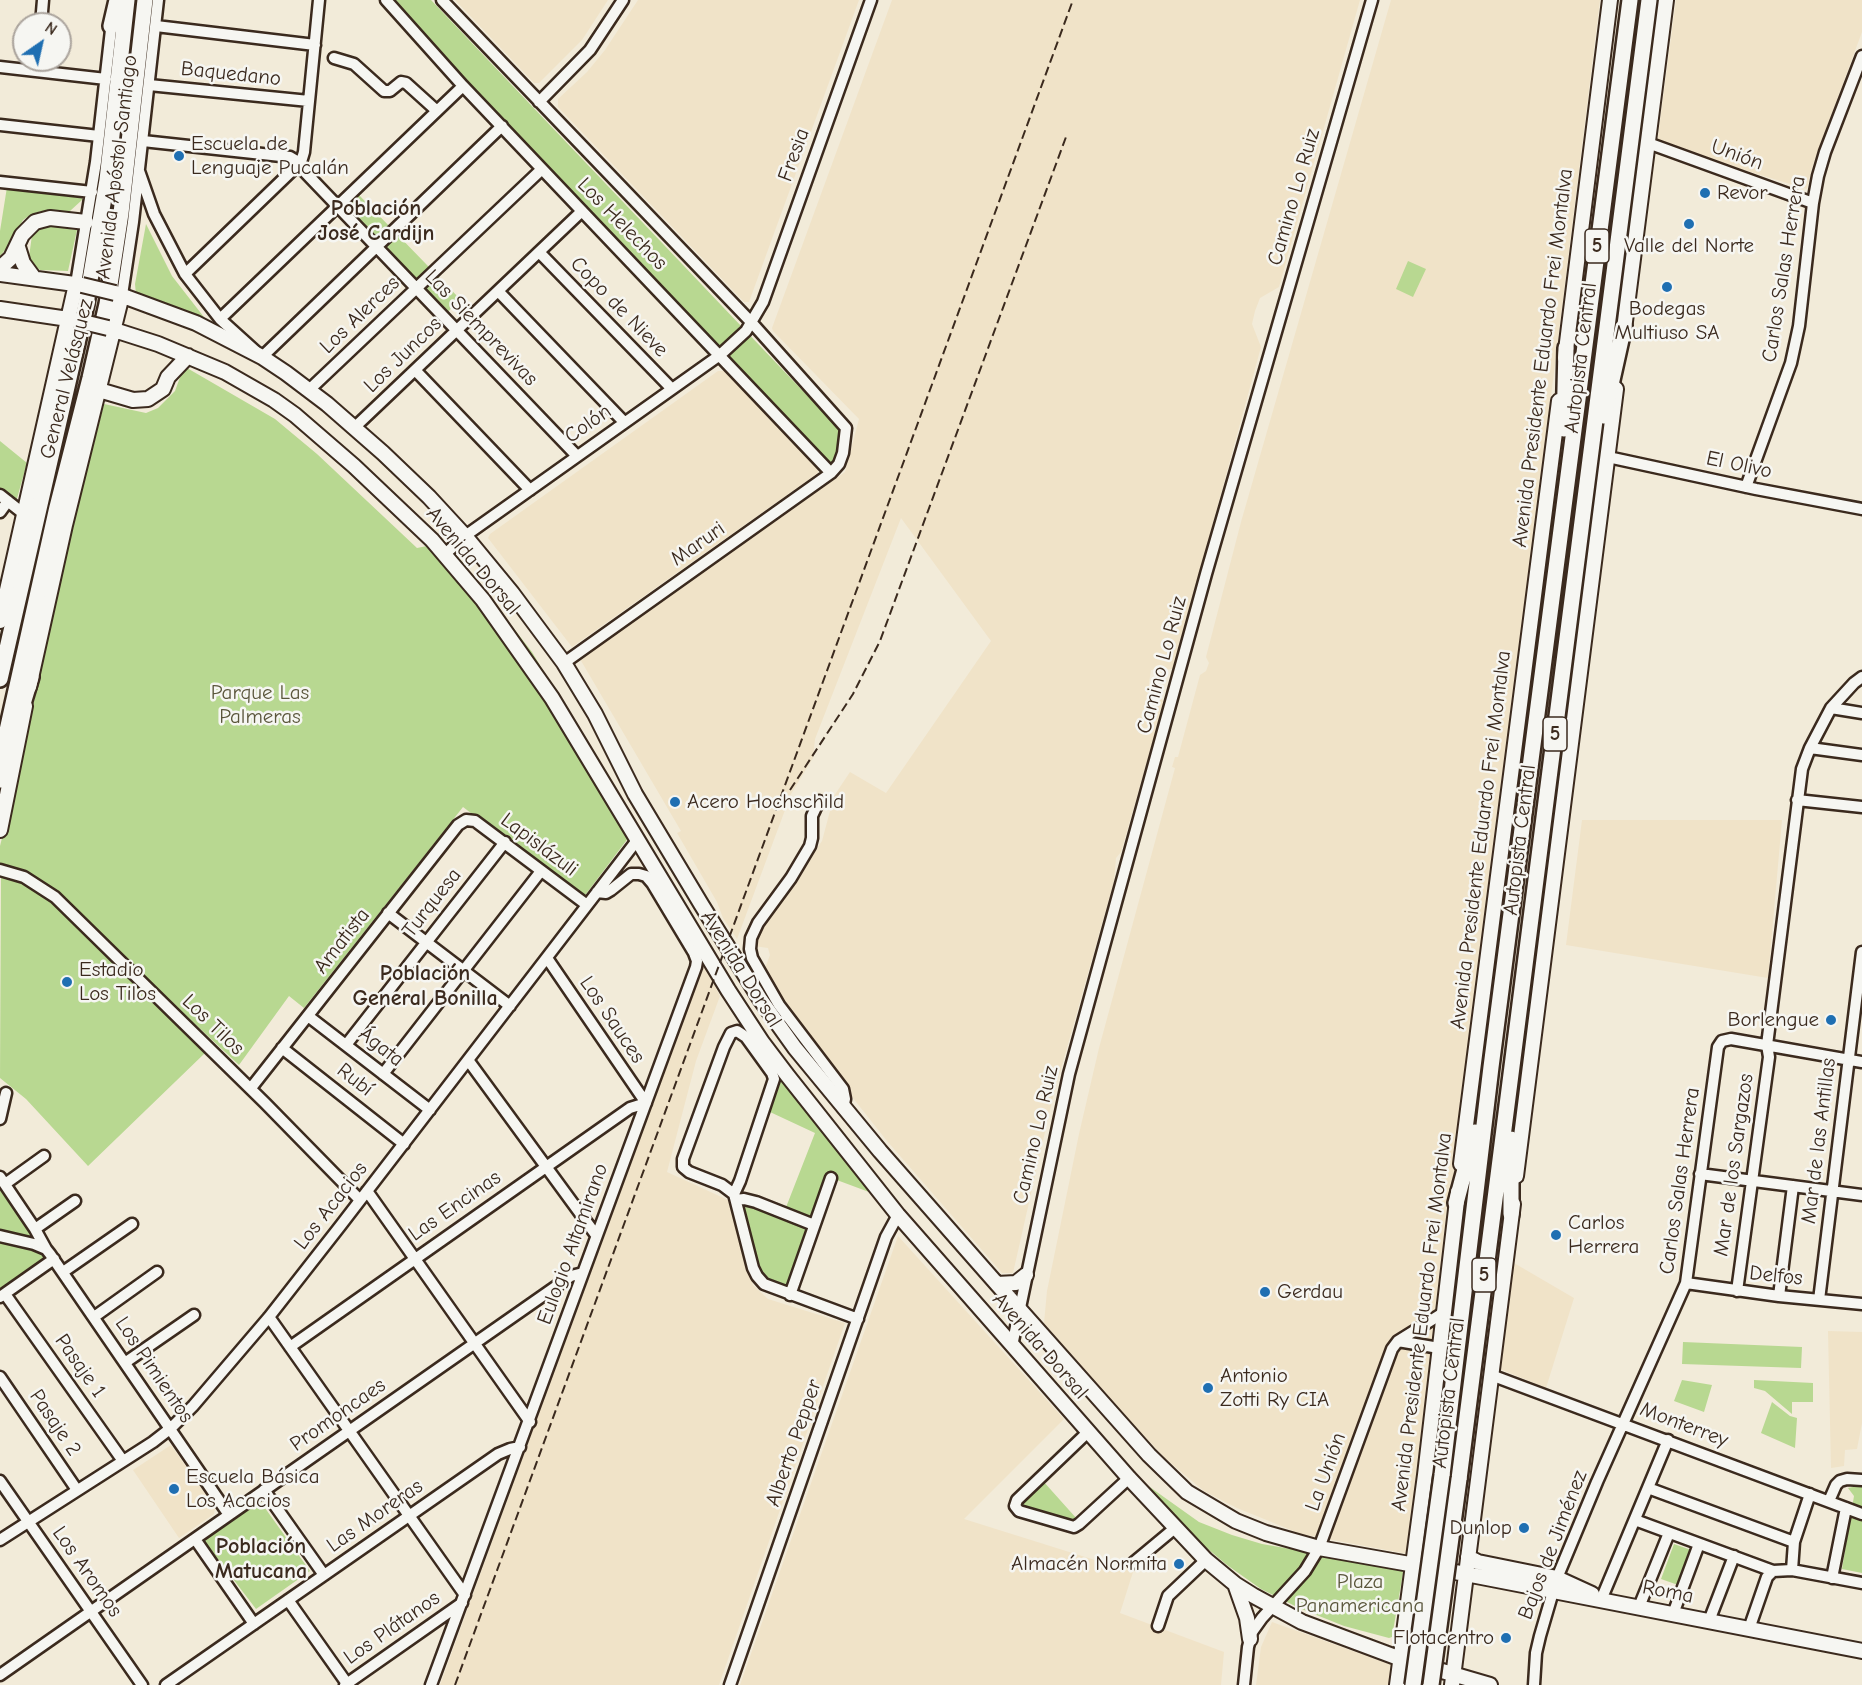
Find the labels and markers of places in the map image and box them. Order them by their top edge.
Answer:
place label: Escuela de Lenguaje Pucalán [191,131,349,181]
marker: Escuela de Lenguaje Pucalán [172,149,186,163]
place label: Revor [1717,180,1768,206]
marker: Revor [1698,186,1712,200]
marker: Valle del Norte [1682,217,1696,231]
place label: Valle del Norte [1624,233,1754,259]
marker: Bodegas Multiuso SA [1660,280,1674,294]
place label: Bodegas Multiuso SA [1614,296,1720,346]
place label: Acero Hochschild [687,789,844,815]
marker: Acero Hochschild [668,795,682,809]
place label: Estadio Los Tilos [79,957,156,1007]
marker: Estadio Los Tilos [60,975,74,989]
place label: Borlengue [1727,1007,1819,1033]
marker: Borlengue [1824,1013,1838,1027]
place label: Carlos Herrera [1568,1210,1639,1260]
marker: Carlos Herrera [1549,1228,1563,1242]
place label: Gerdau [1277,1279,1343,1305]
marker: Gerdau [1258,1285,1272,1299]
place label: Antonio Zotti Ry CIA [1220,1363,1329,1413]
marker: Antonio Zotti Ry CIA [1201,1381,1215,1395]
place label: Escuela Básica Los Acacios [186,1464,319,1514]
marker: Escuela Básica Los Acacios [167,1482,181,1496]
place label: Dunlop [1450,1515,1512,1541]
marker: Dunlop [1517,1521,1531,1535]
place label: Almacén Normita [1011,1551,1167,1577]
marker: Almacén Normita [1172,1557,1186,1571]
place label: Flotacentro [1393,1625,1494,1651]
marker: Flotacentro [1499,1631,1513,1645]

